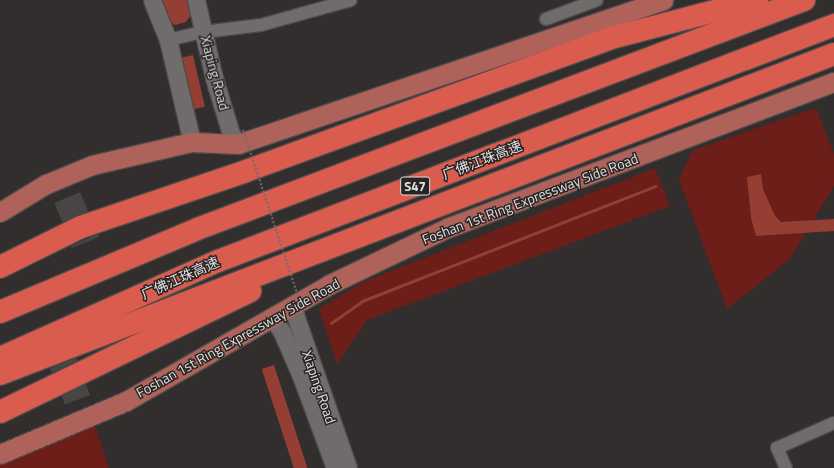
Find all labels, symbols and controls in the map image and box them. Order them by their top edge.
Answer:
street label: Xiaping Road [197,34,233,112]
street label: 广佛江珠高速 [440,137,524,183]
street label: Foshan 1st Ring Expressway Side Road [420,150,640,248]
road number: S47 [400,175,430,197]
street label: 广佛江珠高速 [138,253,222,303]
street label: Foshan 1st Ring Expressway Side Road [133,275,343,401]
street label: Xiaping Road [299,348,339,426]

